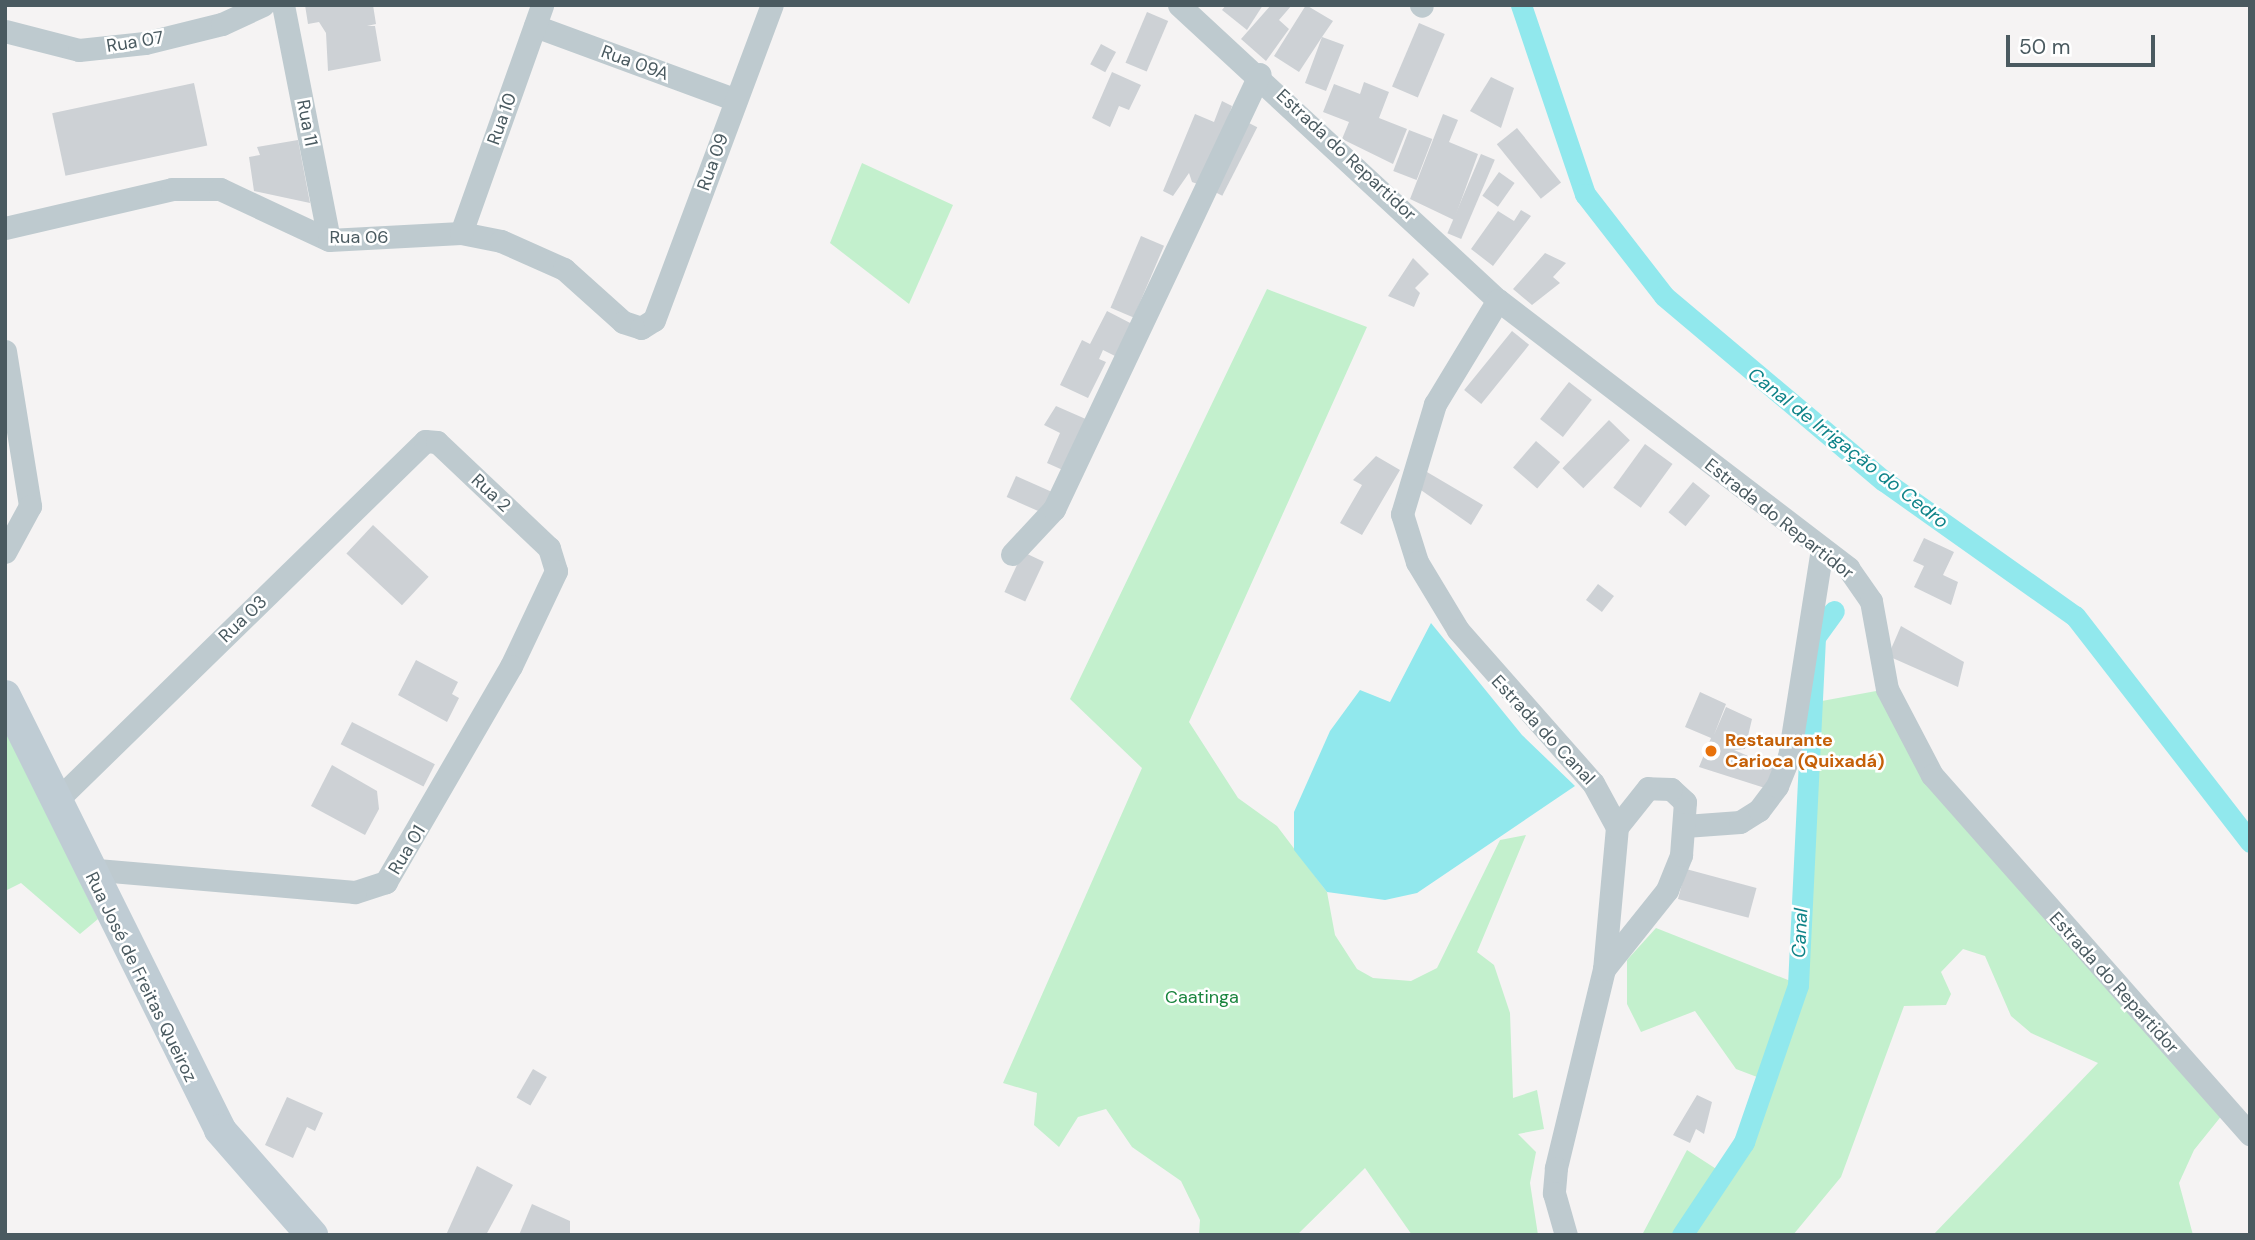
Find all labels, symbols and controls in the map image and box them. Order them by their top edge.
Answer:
scale bar [2010,21,2159,65]
street label: Rua 07 [105,27,165,57]
text: 50 m [2019,33,2070,61]
street label: Rua 09A [598,41,672,85]
street label: Estrada do Repartidor [1272,85,1420,225]
street label: Rua 10 [483,90,521,148]
street label: Rua 11 [292,98,322,148]
street label: Rua 09 [693,130,733,194]
street label: Rua 06 [329,226,389,248]
water label: Canal de Irrigação do Cedro [1743,363,1953,533]
street label: Estrada do Repartidor [1700,454,1858,584]
street label: Rua 2 [467,469,515,517]
street label: Rua 03 [214,591,272,647]
street label: Estrada do Canal [1487,671,1599,789]
place label: Restaurante Carioca (Quixadá) [1725,730,1884,772]
marker: Restaurante Carioca (Quixadá) [1703,743,1719,759]
street label: Rua 01 [384,822,430,878]
street label: Rua José de Freitas Queiroz [81,869,201,1085]
water label: Canal [1787,908,1813,958]
street label: Estrada do Repartidor [2045,908,2183,1058]
park label: Caatinga [1165,986,1239,1008]

